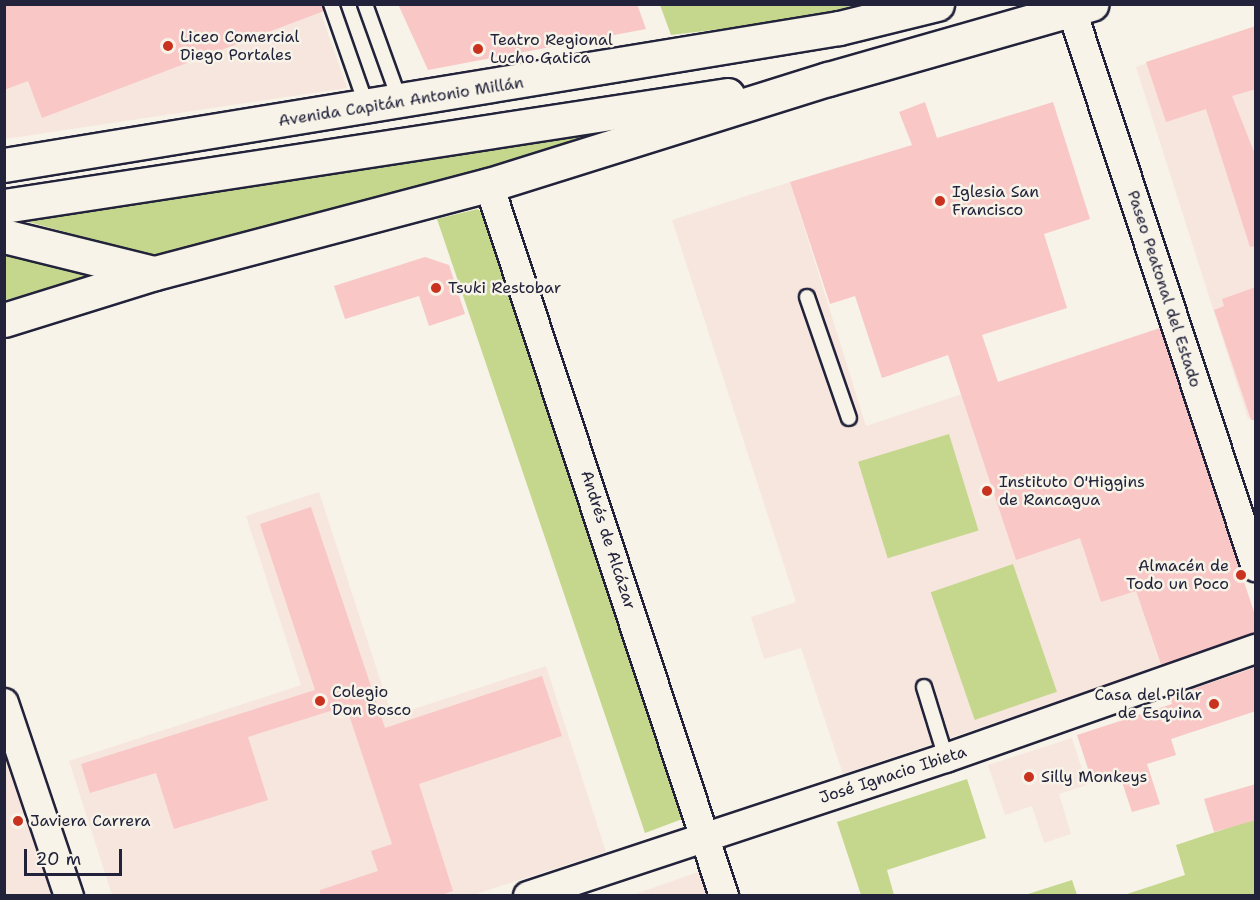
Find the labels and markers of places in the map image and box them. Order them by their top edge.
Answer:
place label: Liceo Comercial Diego Portales [180,27,299,65]
place label: Teatro Regional Lucho Gatica [490,30,613,68]
marker: Liceo Comercial Diego Portales [161,39,175,53]
marker: Teatro Regional Lucho Gatica [471,42,485,56]
place label: Iglesia San Francisco [952,182,1039,220]
marker: Iglesia San Francisco [933,194,947,208]
place label: Tsuki Restobar [448,278,561,298]
marker: Tsuki Restobar [429,281,443,295]
place label: Instituto O'Higgins de Rancagua [999,472,1145,510]
marker: Instituto O'Higgins de Rancagua [980,484,994,498]
place label: Almacén de Todo un Poco [1126,556,1229,594]
marker: Almacén de Todo un Poco [1234,568,1248,582]
place label: Colegio Don Bosco [332,682,411,720]
place label: Casa del Pilar de Esquina [1094,685,1202,723]
marker: Colegio Don Bosco [313,694,327,708]
marker: Casa del Pilar de Esquina [1207,697,1221,711]
place label: Silly Monkeys [1041,767,1147,787]
marker: Silly Monkeys [1022,770,1036,784]
place label: Javiera Carrera [30,811,151,831]
marker: Javiera Carrera [11,814,25,828]

